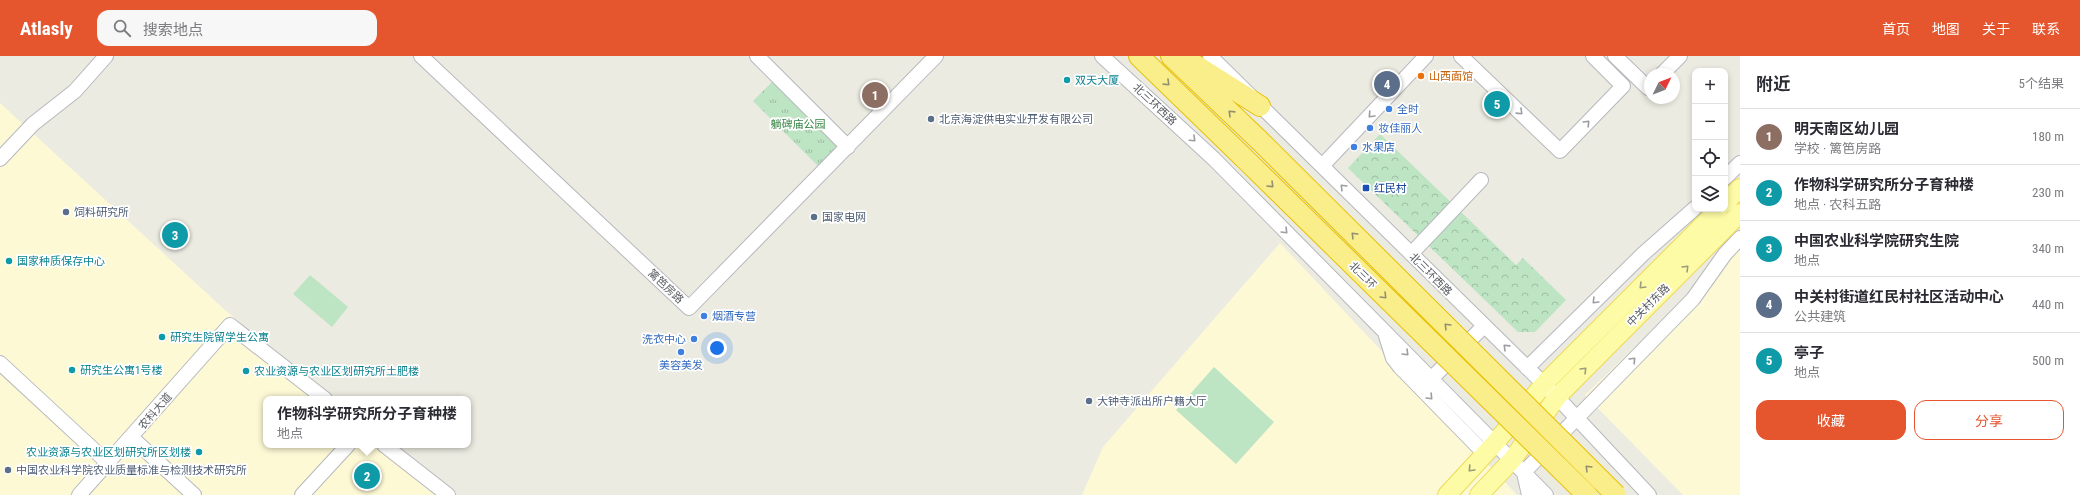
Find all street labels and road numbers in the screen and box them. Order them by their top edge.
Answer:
street label: 北三环西路 [1130,81,1179,128]
street label: 北三环西路 [1407,250,1455,298]
street label: 北三环 [1346,259,1379,292]
street label: 篱笆房路 [645,267,686,306]
street label: 中关村东路 [1624,281,1672,329]
street label: 农科大道 [136,390,175,432]

